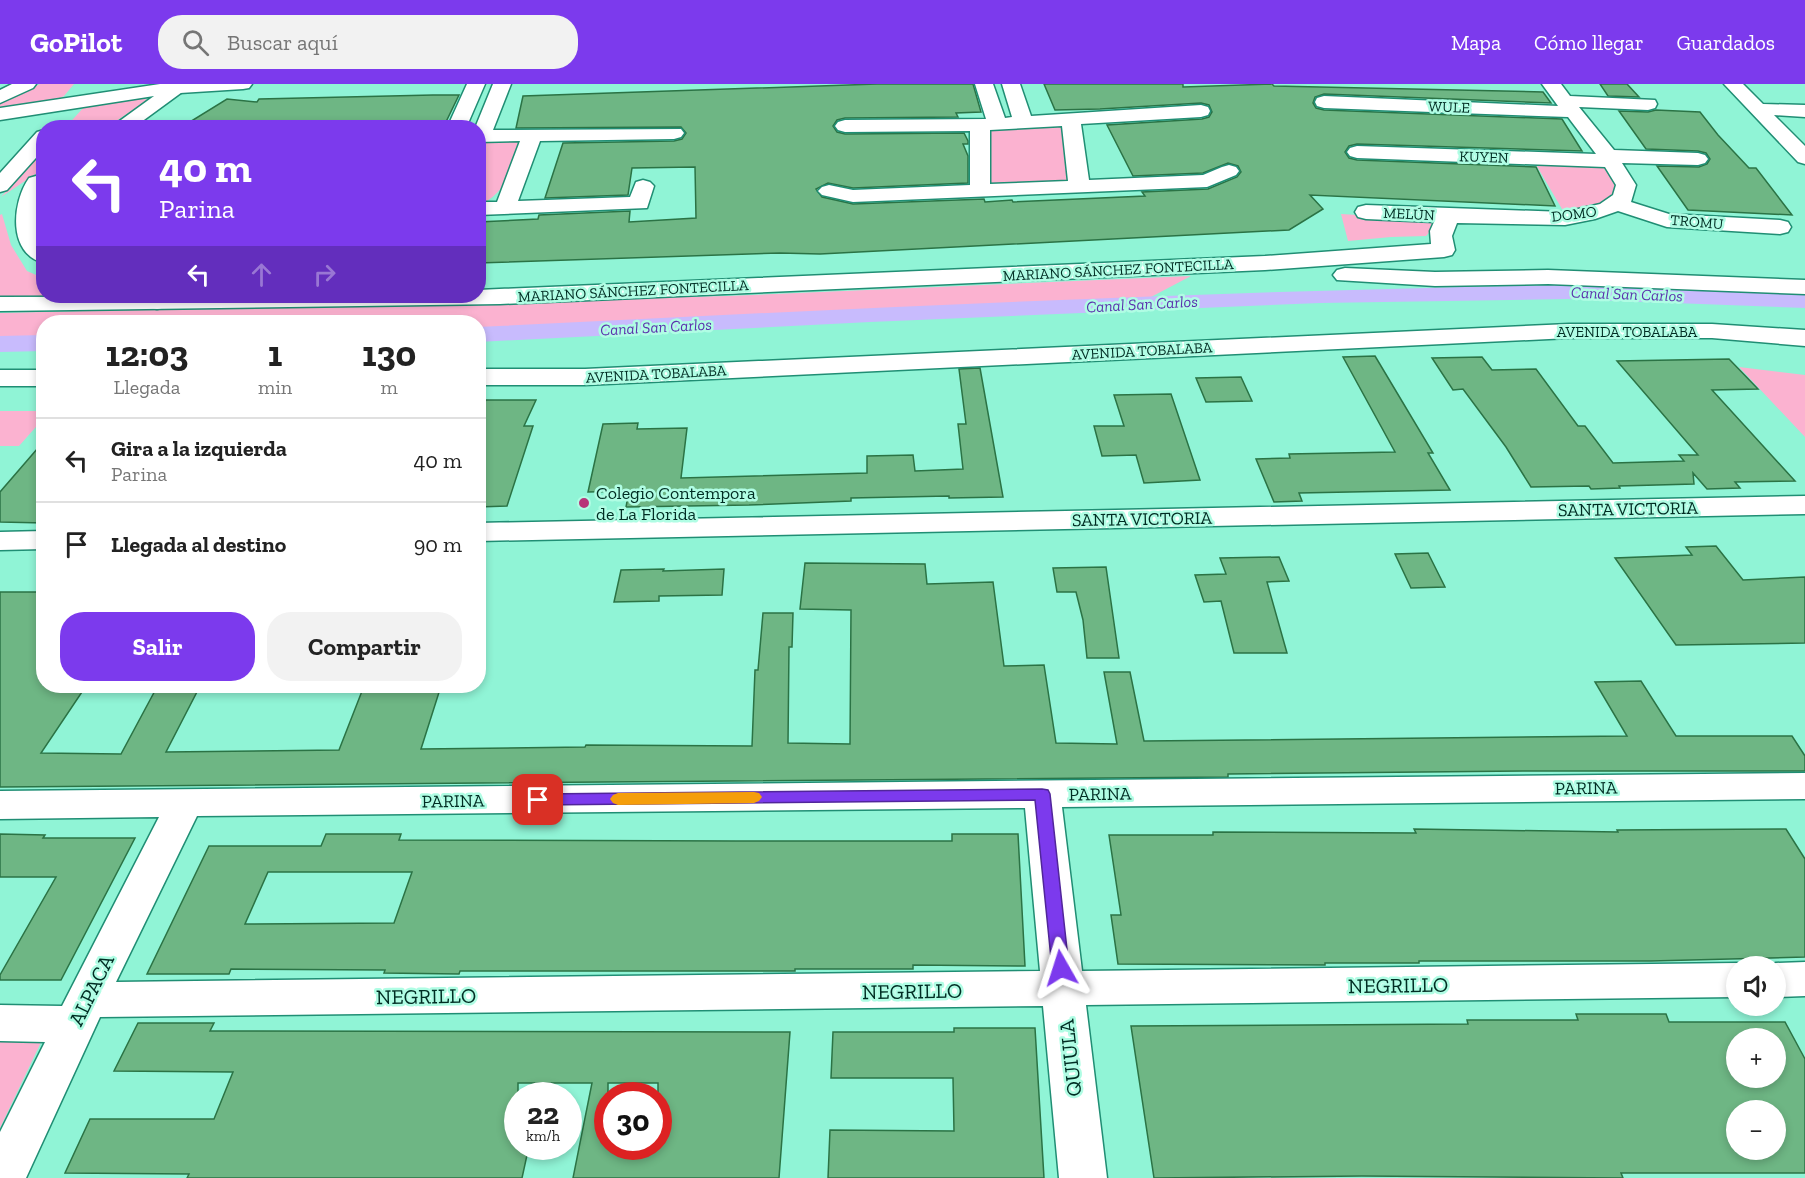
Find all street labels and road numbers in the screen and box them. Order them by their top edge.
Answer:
street label: WULE [1428,97,1470,117]
street label: KUYEN [1459,147,1509,167]
street label: DOMO [1550,202,1598,226]
street label: MELÚN [1383,204,1435,224]
street label: TROMU [1670,211,1725,233]
street label: MARIANO SÁNCHEZ FONTECILLA [1002,255,1234,285]
street label: MARIANO SÁNCHEZ FONTECILLA [517,276,749,306]
street label: AVENIDA TOBALABA [1557,323,1698,341]
street label: AVENIDA TOBALABA [1071,338,1213,364]
street label: AVENIDA TOBALABA [585,361,727,387]
street label: SANTA VICTORIA [1558,497,1699,521]
street label: SANTA VICTORIA [1072,507,1213,531]
street label: PARINA [1555,776,1618,800]
street label: PARINA [1069,782,1132,806]
street label: PARINA [422,789,485,813]
street label: ALPACA [63,950,119,1030]
street label: NEGRILLO [1348,972,1448,998]
street label: NEGRILLO [862,978,962,1004]
street label: NEGRILLO [376,983,476,1009]
street label: QUIULA [1053,1018,1086,1098]

